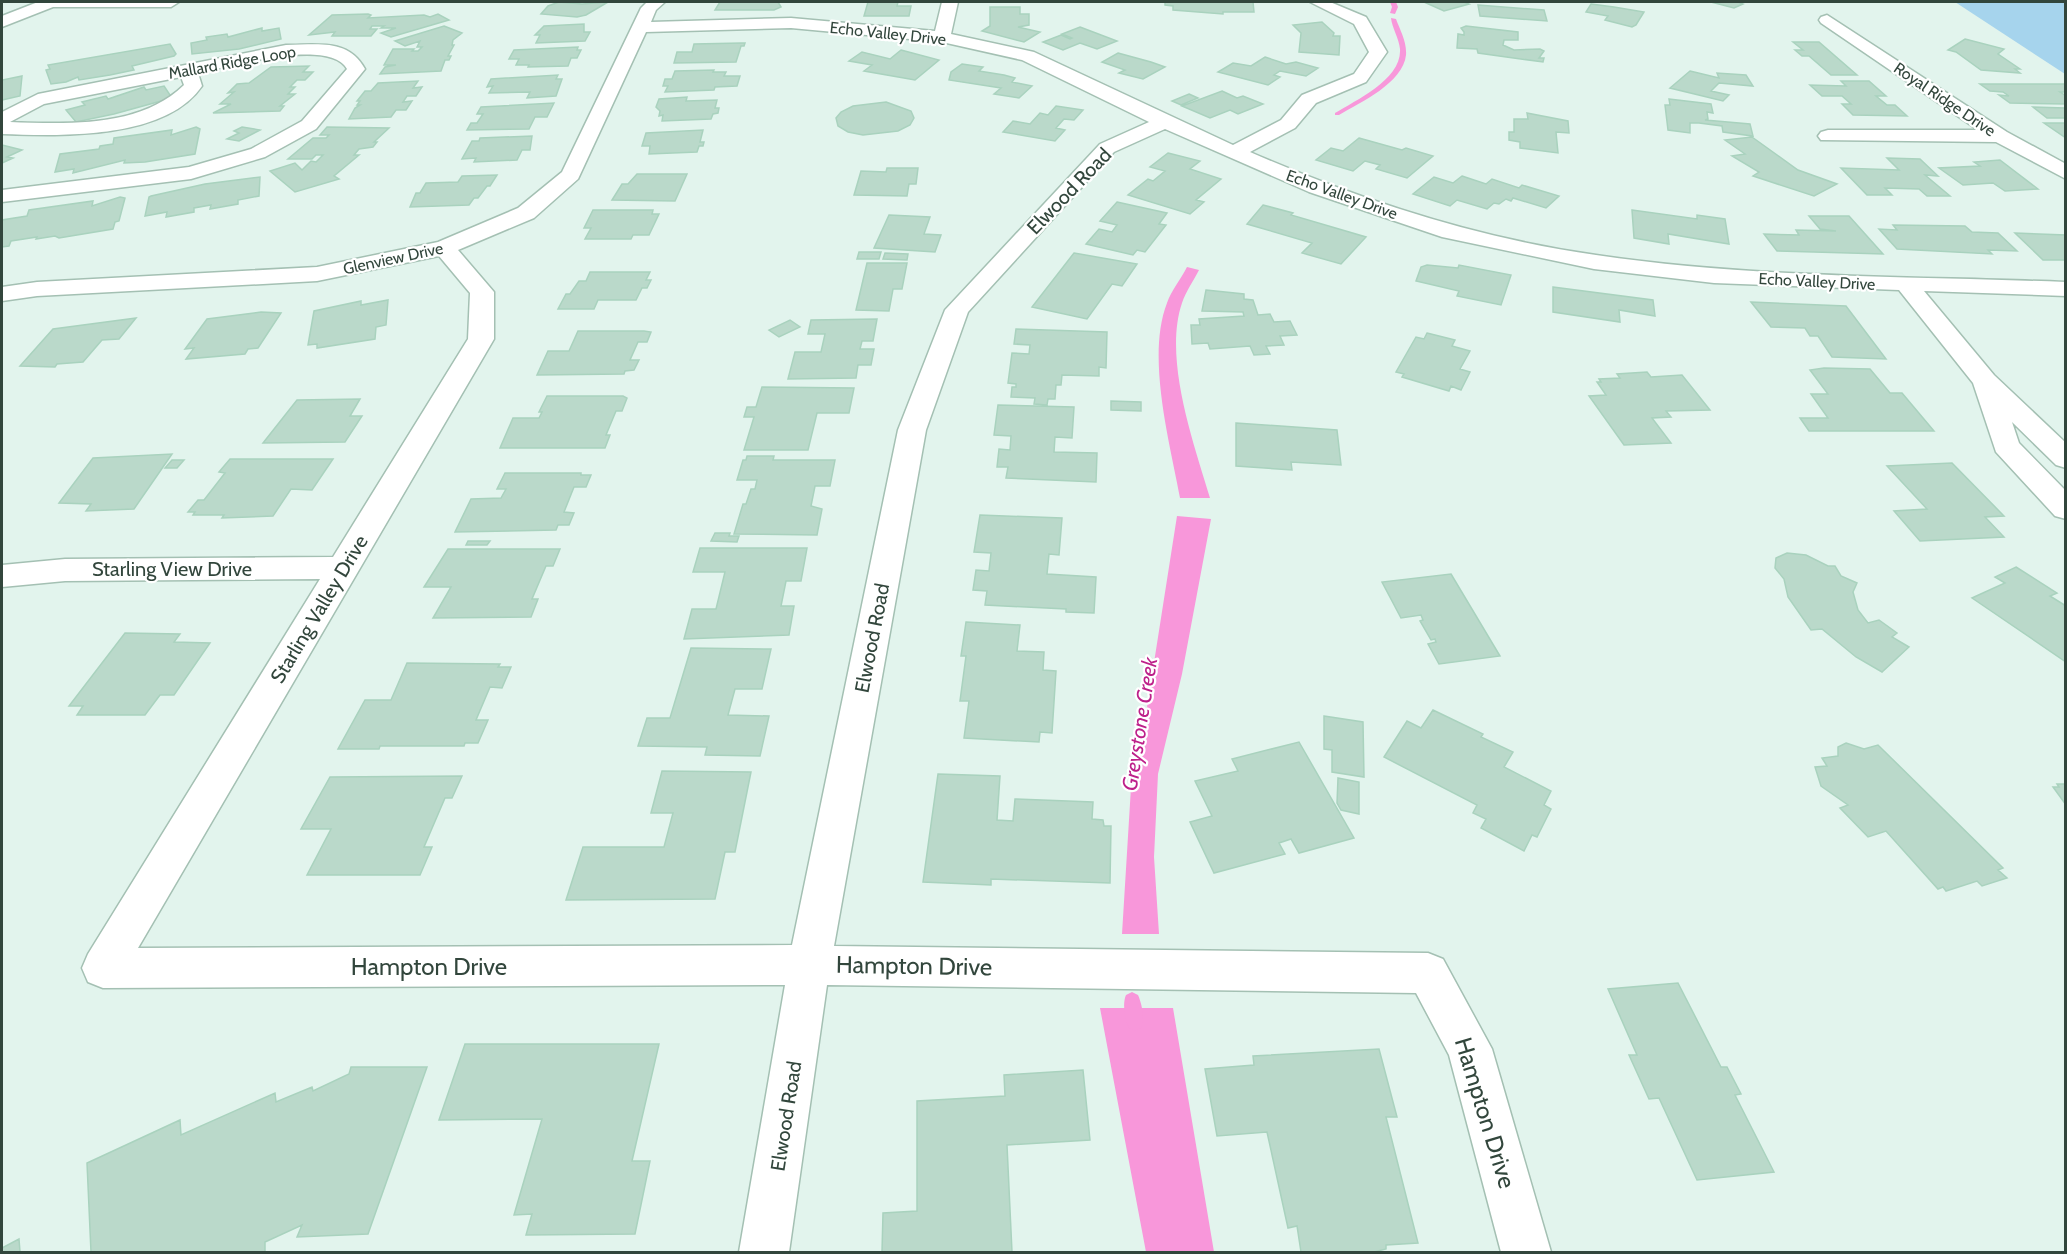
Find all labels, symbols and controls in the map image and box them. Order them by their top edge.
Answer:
street label: Echo Valley Drive [829,18,947,49]
street label: Mallard Ridge Loop [167,42,297,83]
street label: Royal Ridge Drive [1890,58,1999,140]
street label: Elwood Road [1022,143,1116,239]
street label: Echo Valley Drive [1284,166,1400,223]
street label: Glenview Drive [341,239,445,278]
street label: Echo Valley Drive [1758,269,1876,294]
street label: Starling Valley Drive [265,531,373,687]
street label: Starling View Drive [92,557,252,581]
street label: Elwood Road [850,581,894,695]
water label: Greystone Creek [1117,654,1163,792]
street label: Hampton Drive [836,950,992,981]
street label: Hampton Drive [351,952,507,981]
street label: Hampton Drive [1449,1034,1522,1192]
street label: Elwood Road [765,1059,807,1173]

